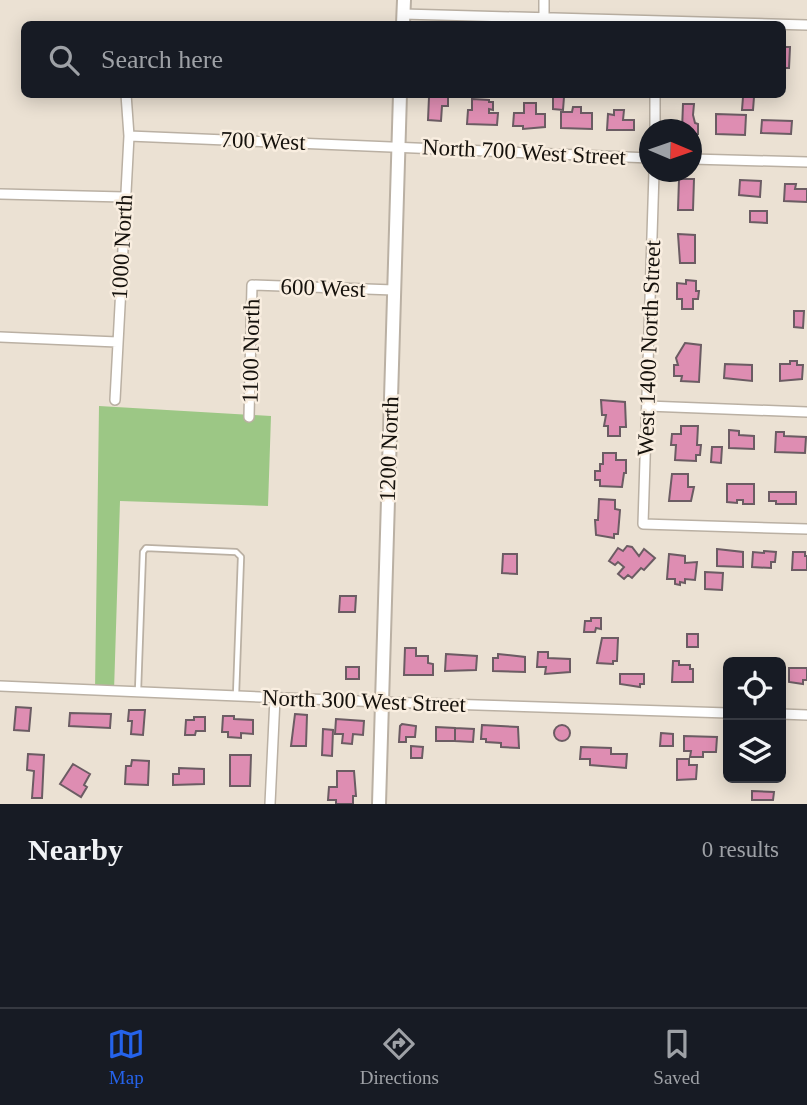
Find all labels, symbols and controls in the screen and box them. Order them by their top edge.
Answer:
search box [21,21,786,98]
icon: search [45,41,83,79]
text: Search here [101,45,223,74]
north arrow [639,119,702,182]
street label: 700 West [220,127,307,155]
street label: North 700 West Street [421,134,627,170]
street label: 1000 North [107,193,137,300]
street label: West 1400 North Street [633,239,665,456]
street label: 600 West [280,274,367,302]
street label: 1100 North [238,298,264,403]
street label: 1200 North [375,395,403,502]
map controls [723,657,786,783]
button: locate [723,657,786,720]
street label: North 300 West Street [262,685,467,717]
button: layers [723,720,786,783]
text: Nearby [28,833,123,866]
text: 0 results [702,837,779,862]
tab: Map [107,1025,145,1089]
tab: Directions [360,1025,439,1089]
tab: Saved [653,1025,700,1089]

